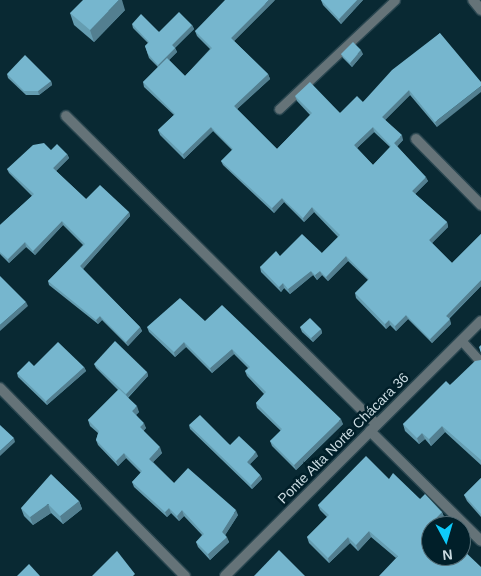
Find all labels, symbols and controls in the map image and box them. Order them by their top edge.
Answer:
street label: Ponte Alta Norte Chácara 36 [274,369,412,507]
north arrow [421,516,471,566]
text: N [442,546,453,563]

